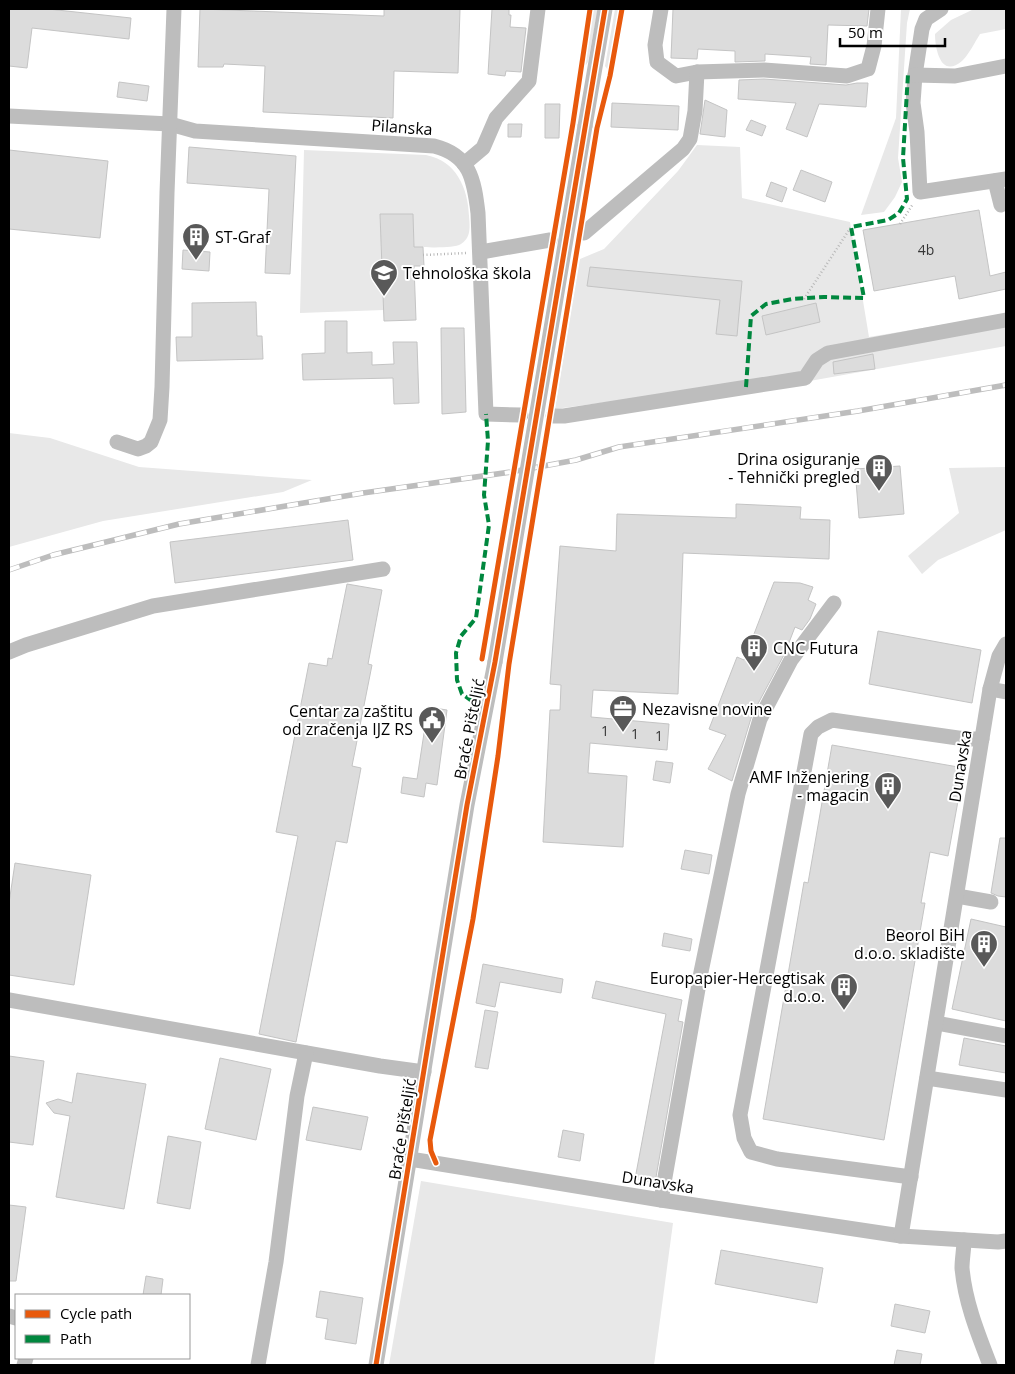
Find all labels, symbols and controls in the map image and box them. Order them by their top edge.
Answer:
scale bar [840,15,945,47]
text: 50 m [848,22,883,42]
street label: Pilanska [371,114,433,140]
building icon: ST-Graf [181,222,211,261]
place label: ST-Graf [215,226,272,248]
house number: 4b [918,240,934,259]
school or university icon: Tehnološka škola [369,258,399,297]
place label: Tehnološka škola [403,262,531,284]
place label: Drina osiguranje - Tehnički pregled [728,448,860,488]
building icon: Drina osiguranje - Tehnički pregled [864,453,894,492]
building icon: CNC Futura [739,633,769,672]
place label: CNC Futura [773,637,858,659]
street label: Braće Pišteljić [448,676,490,781]
office icon: Nezavisne novine [608,694,638,733]
place label: Nezavisne novine [642,698,772,720]
place label: Centar za zaštitu od zračenja IJZ RS [282,700,413,740]
public building icon: Centar za zaštitu od zračenja IJZ RS [417,705,447,744]
house number: 1 [601,721,609,740]
house number: 1 [631,724,639,743]
house number: 1 [655,726,663,745]
street label: Dunavska [943,728,977,804]
place label: AMF Inženjering - magacin [749,766,869,806]
building icon: AMF Inženjering - magacin [873,771,903,810]
place label: Beorol BiH d.o.o. skladište [854,924,965,964]
building icon: Beorol BiH d.o.o. skladište [969,929,999,968]
place label: Europapier-Hercegtisak d.o.o. [650,967,826,1007]
building icon: Europapier-Hercegtisak d.o.o. [829,972,859,1011]
street label: Braće Pišteljić [383,1076,421,1181]
street label: Dunavska [620,1165,696,1199]
legend [15,1294,190,1359]
text: Cycle path [60,1303,132,1323]
text: Path [60,1328,92,1348]

